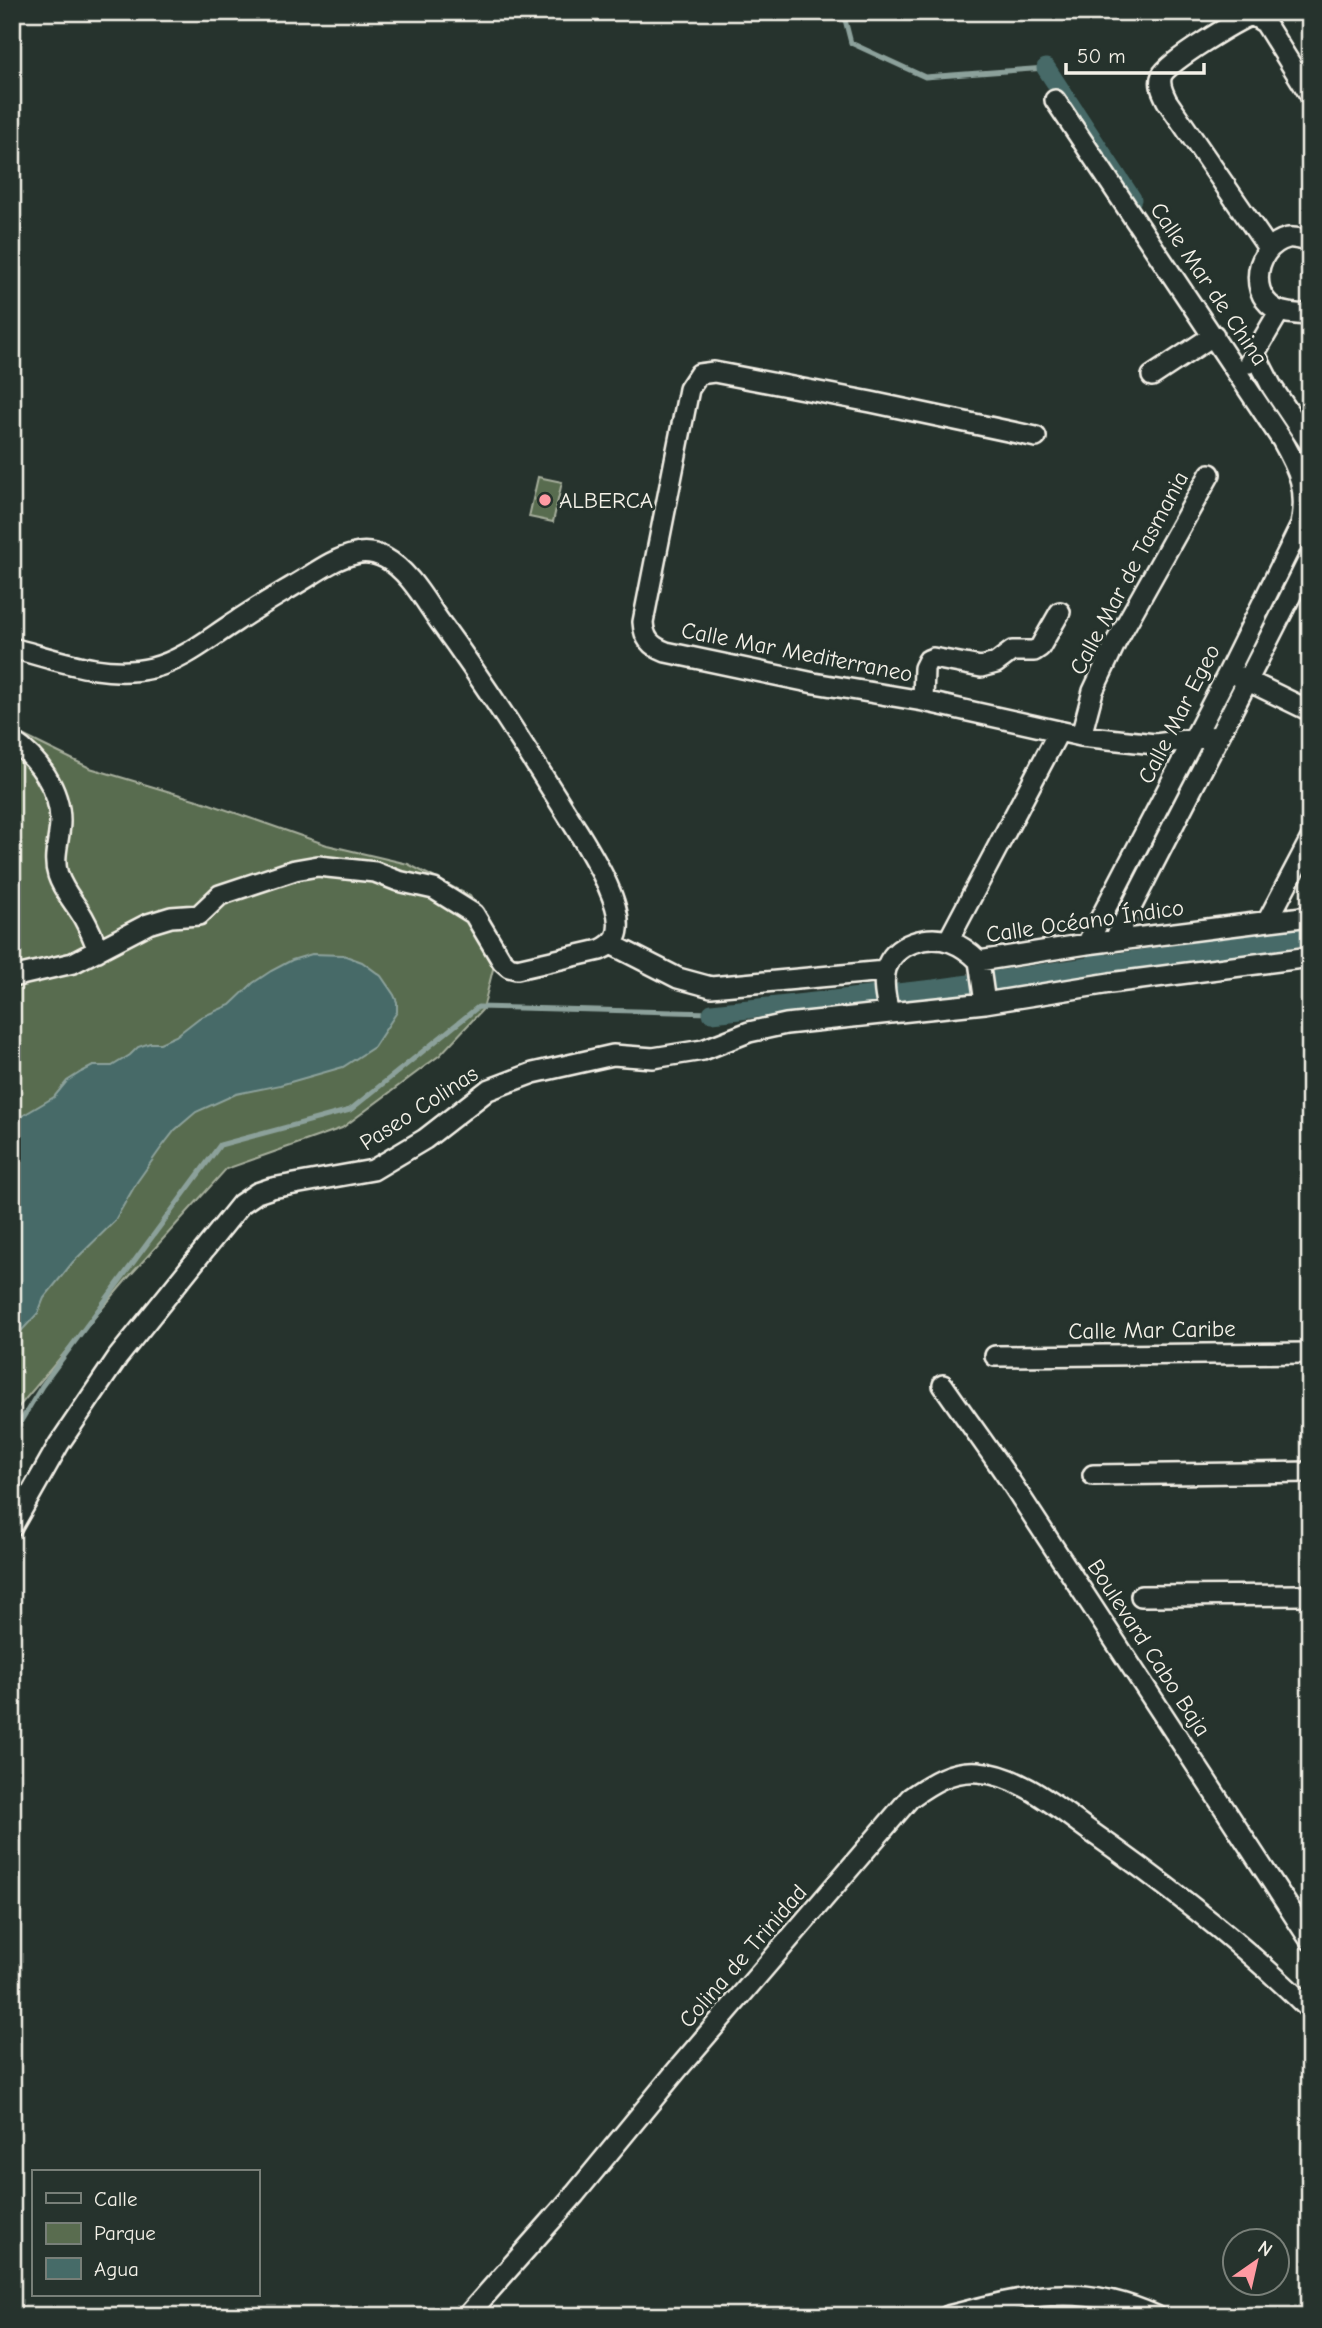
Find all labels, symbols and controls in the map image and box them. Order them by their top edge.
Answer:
scale bar [1066,32,1205,76]
text: 50 m [1077,44,1126,68]
street label: Calle Mar de China [1144,197,1274,371]
street label: Calle Mar de Tasmania [1064,467,1194,679]
place label: ALBERCA [559,487,653,514]
marker: ALBERCA [537,492,553,508]
street label: Calle Mar Mediterraneo [679,616,915,688]
street label: Calle Mar Egeo [1132,640,1226,788]
street label: Calle Océano Índico [984,894,1186,948]
street label: Paseo Colinas [355,1060,483,1156]
street label: Calle Mar Caribe [1068,1315,1236,1345]
street label: Boulevard Cabo Baja [1082,1554,1216,1742]
street label: Colina de Trinidad [674,1879,812,2033]
legend [32,2170,259,2296]
text: Calle [94,2187,137,2211]
text: Parque [94,2221,156,2245]
north arrow [1220,2226,1290,2296]
text: N [1254,2236,1276,2261]
text: Agua [94,2257,139,2281]

